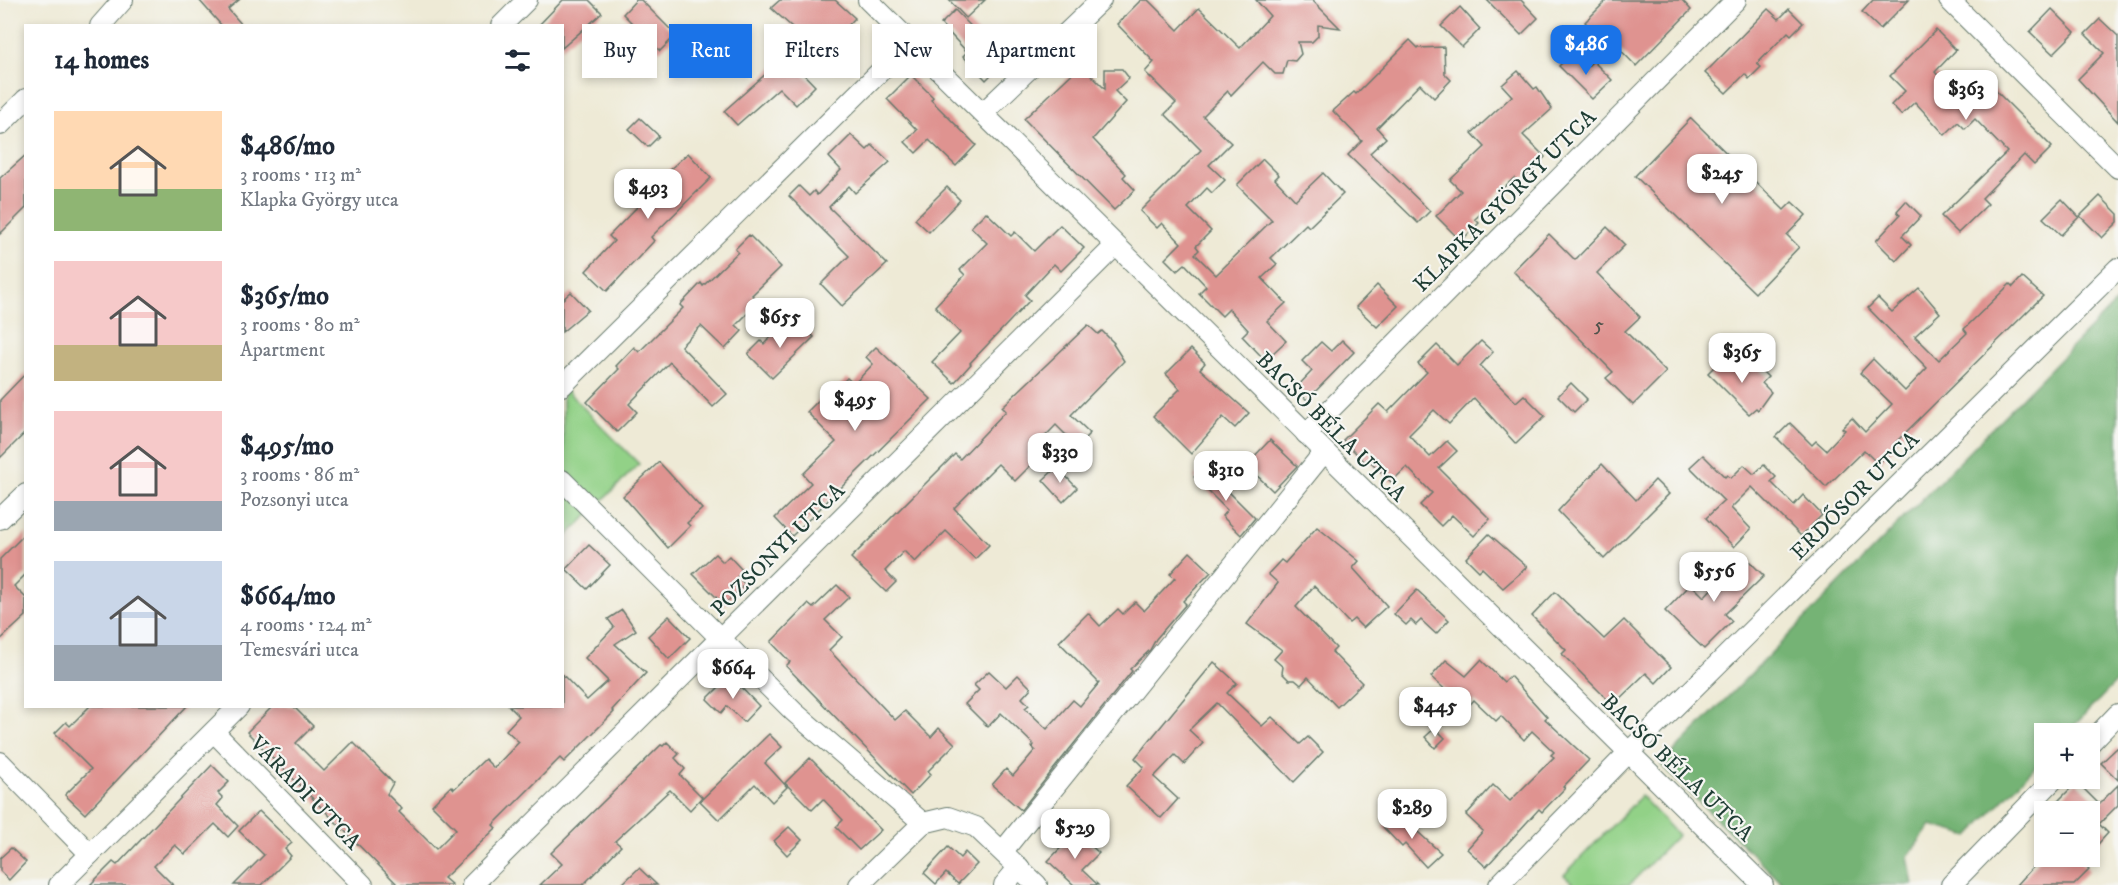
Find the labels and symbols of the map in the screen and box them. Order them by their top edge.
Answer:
pin: $486 [1550,25,1622,76]
pin: $363 [1930,70,2002,121]
street label: KLAPKA GYÖRGY UTCA [1408,103,1603,298]
pin: $245 [1686,154,1758,205]
pin: $493 [612,169,684,220]
pin: $655 [744,298,816,349]
house number: 5 [1594,313,1604,338]
pin: $365 [1706,333,1778,384]
street label: BACSÓ BÉLA UTCA [1250,346,1413,508]
pin: $495 [819,381,891,432]
street label: ERDŐSOR UTCA [1784,425,1926,566]
pin: $330 [1024,433,1096,484]
pin: $310 [1190,451,1262,502]
street label: POZSONYI UTCA [706,477,851,623]
pin: $556 [1678,552,1750,603]
pin: $664 [697,649,769,700]
pin: $445 [1399,687,1471,738]
street label: BACSÓ BÉLA UTCA [1595,688,1760,848]
street label: VÁRADI UTCA [243,729,367,856]
pin: $289 [1376,789,1448,840]
pin: $529 [1039,809,1111,860]

